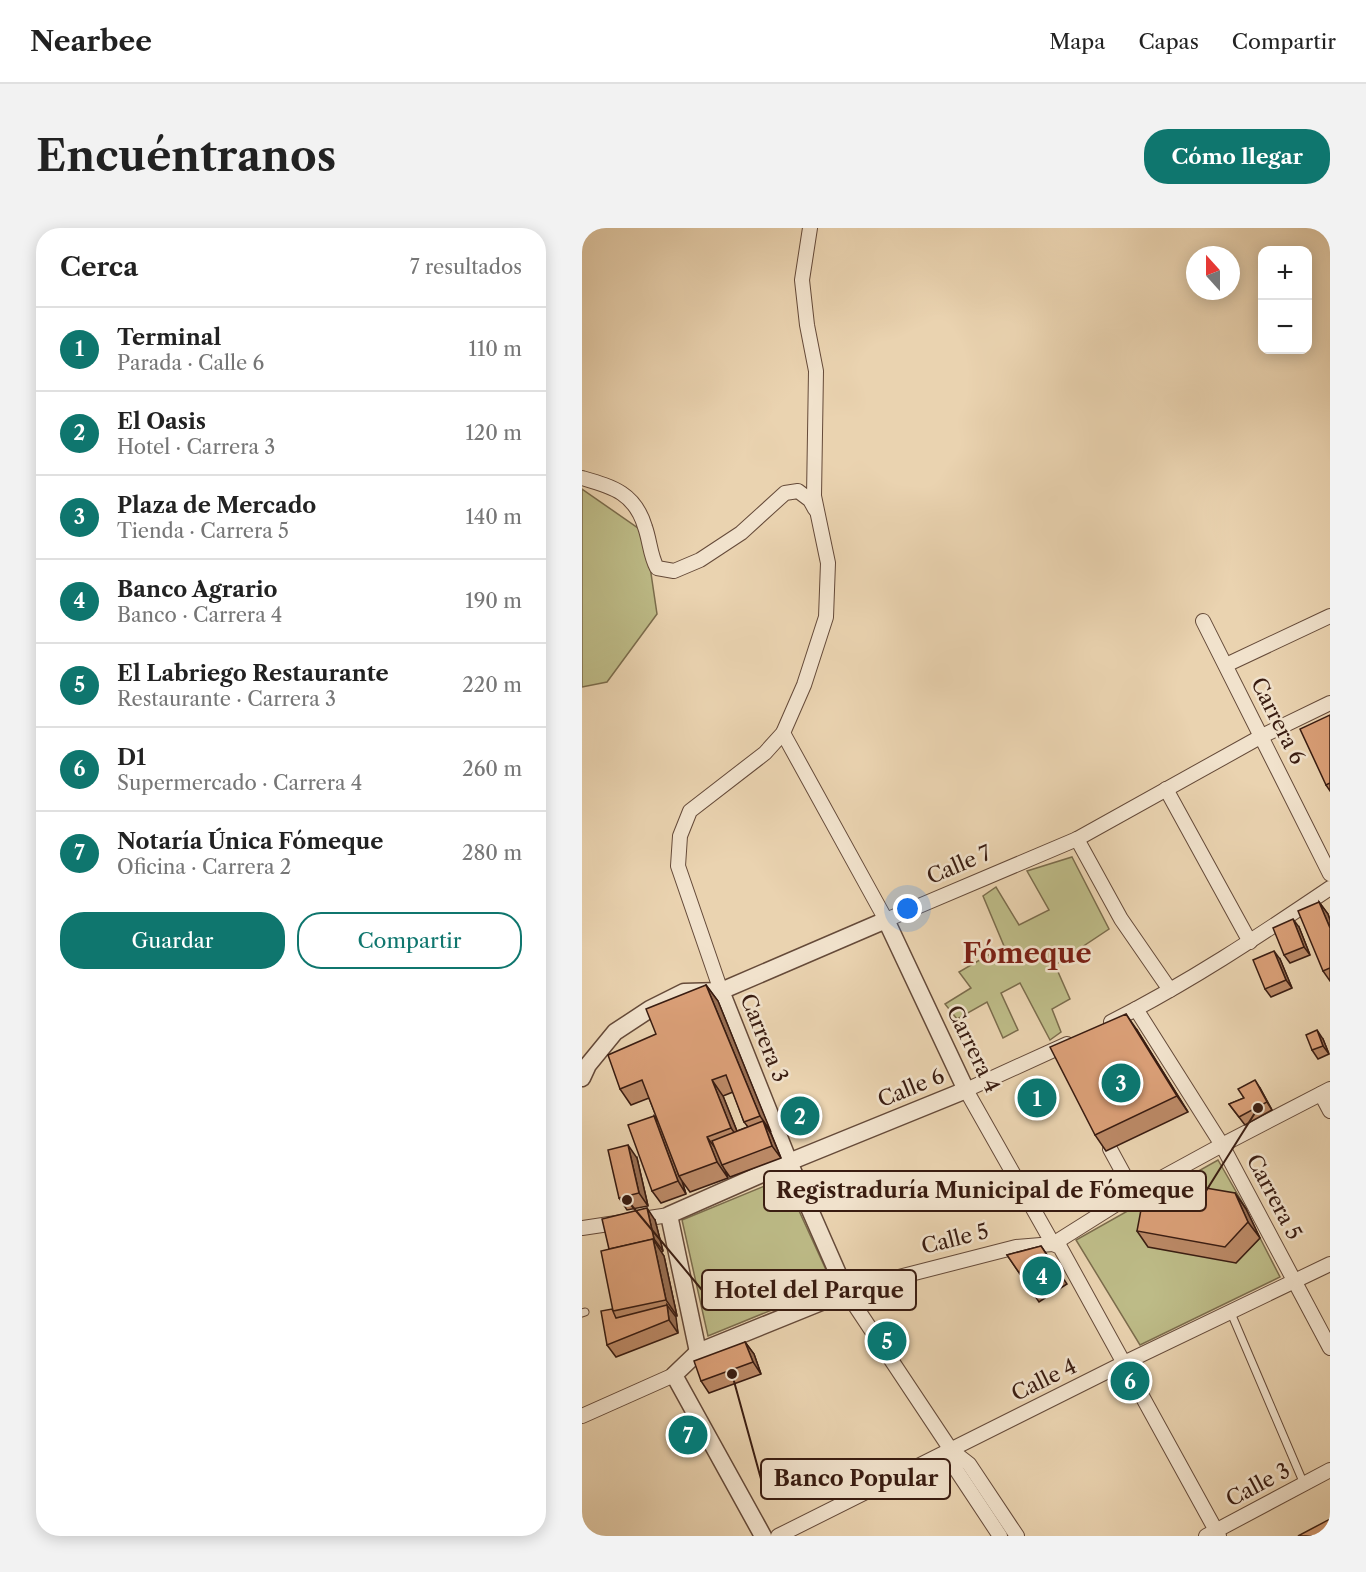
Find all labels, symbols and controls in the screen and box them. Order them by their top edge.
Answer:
text: Nearbee [30,24,152,58]
text: Mapa [1049,29,1105,54]
text: Capas [1138,29,1199,54]
text: Compartir [1232,29,1336,54]
button: Cómo llegar [1144,129,1330,184]
text: Encuéntranos [36,130,336,182]
north arrow [1186,246,1240,300]
map controls [1258,246,1312,354]
button: + [1258,246,1312,300]
text: Cerca [60,251,138,283]
text: 7 resultados [410,255,522,279]
button: − [1258,300,1312,354]
text: Terminal [117,324,221,351]
text: 1 [75,337,84,361]
text: 110 m [469,337,522,361]
text: Parada · Calle 6 [117,351,264,375]
text: El Oasis [117,408,206,435]
text: 2 [74,421,85,445]
text: 120 m [465,421,522,445]
text: Hotel · Carrera 3 [117,435,275,459]
text: Plaza de Mercado [117,492,316,519]
text: 3 [74,505,85,529]
text: 140 m [465,505,522,529]
text: Tienda · Carrera 5 [117,519,289,543]
text: Banco Agrario [117,576,278,603]
text: 4 [74,589,85,613]
text: 190 m [465,589,522,613]
text: Banco · Carrera 4 [117,603,282,627]
text: El Labriego Restaurante [117,660,389,687]
text: 5 [74,673,85,697]
text: 220 m [462,673,522,697]
street label: Carrera 6 [1246,673,1311,768]
text: Restaurante · Carrera 3 [117,687,336,711]
text: D1 [117,744,146,771]
text: 6 [74,757,85,781]
text: 260 m [462,757,522,781]
text: Supermercado · Carrera 4 [117,771,362,795]
text: Notaría Única Fómeque [117,828,383,855]
street label: Calle 7 [923,840,995,889]
text: 7 [74,841,85,865]
text: 280 m [462,841,522,865]
text: Oficina · Carrera 2 [117,855,291,879]
your location [893,894,922,923]
button: Guardar [60,912,285,969]
button: Compartir [297,912,522,969]
district label: Fómeque [962,937,1092,970]
street label: Carrera 3 [735,990,794,1086]
street label: Carrera 4 [942,1001,1005,1096]
pin: 3 [1102,1060,1140,1106]
street label: Calle 6 [874,1063,948,1112]
pin: 1 [1018,1076,1056,1120]
pin: 2 [780,1094,820,1138]
street label: Carrera 5 [1242,1150,1307,1244]
callout: Registraduría Municipal de Fómeque [764,1171,1206,1211]
text: Registraduría Municipal de Fómeque [776,1177,1194,1204]
street label: Calle 5 [919,1218,991,1259]
pin: 4 [1022,1254,1062,1298]
callout: Hotel del Parque [702,1270,916,1310]
text: Hotel del Parque [714,1277,904,1304]
pin: 5 [868,1318,906,1364]
street label: Calle 4 [1007,1353,1080,1406]
pin: 6 [1110,1358,1150,1404]
pin: 7 [668,1412,708,1458]
street label: Calle 3 [1222,1457,1294,1512]
callout: Banco Popular [761,1459,950,1499]
text: Banco Popular [774,1465,939,1492]

